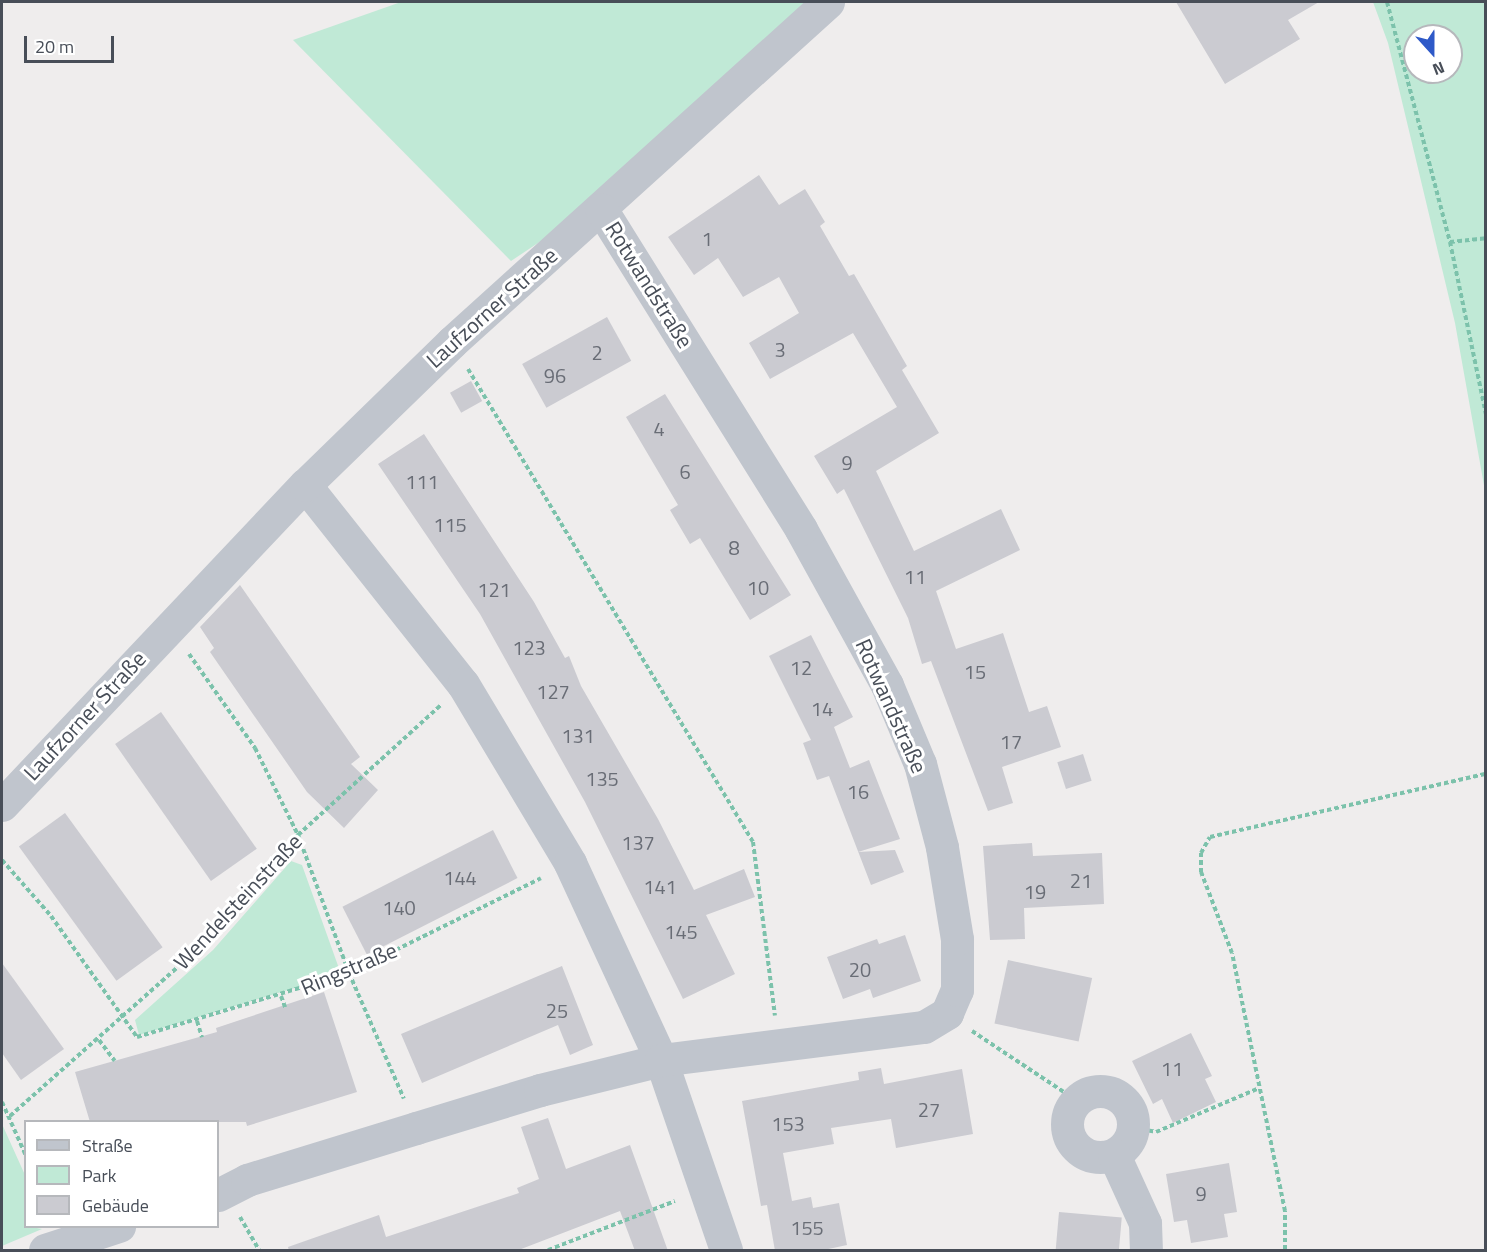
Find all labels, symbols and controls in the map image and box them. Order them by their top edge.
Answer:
scale bar [27,24,117,62]
north arrow [1403,24,1463,84]
text: 20 m [35,33,74,60]
text: N [1429,56,1448,82]
street label: Rotwandstraße [600,217,698,353]
house number: 1 [701,226,713,250]
street label: Laufzorner Straße [421,242,563,374]
house number: 3 [774,337,786,361]
house number: 2 [591,340,603,364]
house number: 96 [544,363,566,387]
house number: 4 [653,416,665,440]
house number: 9 [841,450,853,474]
house number: 6 [679,459,691,483]
house number: 111 [405,469,439,493]
house number: 115 [433,512,467,536]
house number: 8 [728,535,740,559]
house number: 11 [904,564,926,588]
house number: 10 [747,575,769,599]
house number: 121 [477,577,511,601]
house number: 123 [512,635,546,659]
street label: Rotwandstraße [850,635,932,777]
street label: Laufzorner Straße [18,646,152,786]
house number: 12 [790,655,812,679]
house number: 15 [964,659,986,683]
house number: 127 [536,679,570,703]
house number: 14 [811,696,833,720]
house number: 131 [561,723,595,747]
house number: 17 [1000,729,1022,753]
house number: 135 [585,766,619,790]
house number: 16 [847,779,869,803]
street label: Wendelsteinstraße [168,829,308,975]
house number: 137 [621,830,655,854]
house number: 144 [443,865,477,889]
house number: 21 [1070,868,1092,892]
house number: 141 [643,874,677,898]
house number: 19 [1024,879,1046,903]
house number: 140 [382,895,416,919]
house number: 145 [664,919,698,943]
street label: Ringstraße [297,937,401,1001]
house number: 20 [849,957,871,981]
house number: 25 [546,998,568,1022]
house number: 11 [1161,1056,1183,1080]
house number: 27 [918,1097,940,1121]
house number: 153 [771,1111,805,1135]
legend [24,1120,219,1228]
text: Straße [82,1132,133,1159]
text: Park [82,1162,116,1189]
house number: 9 [1195,1181,1207,1205]
text: Gebäude [82,1192,149,1219]
house number: 155 [790,1215,824,1239]

